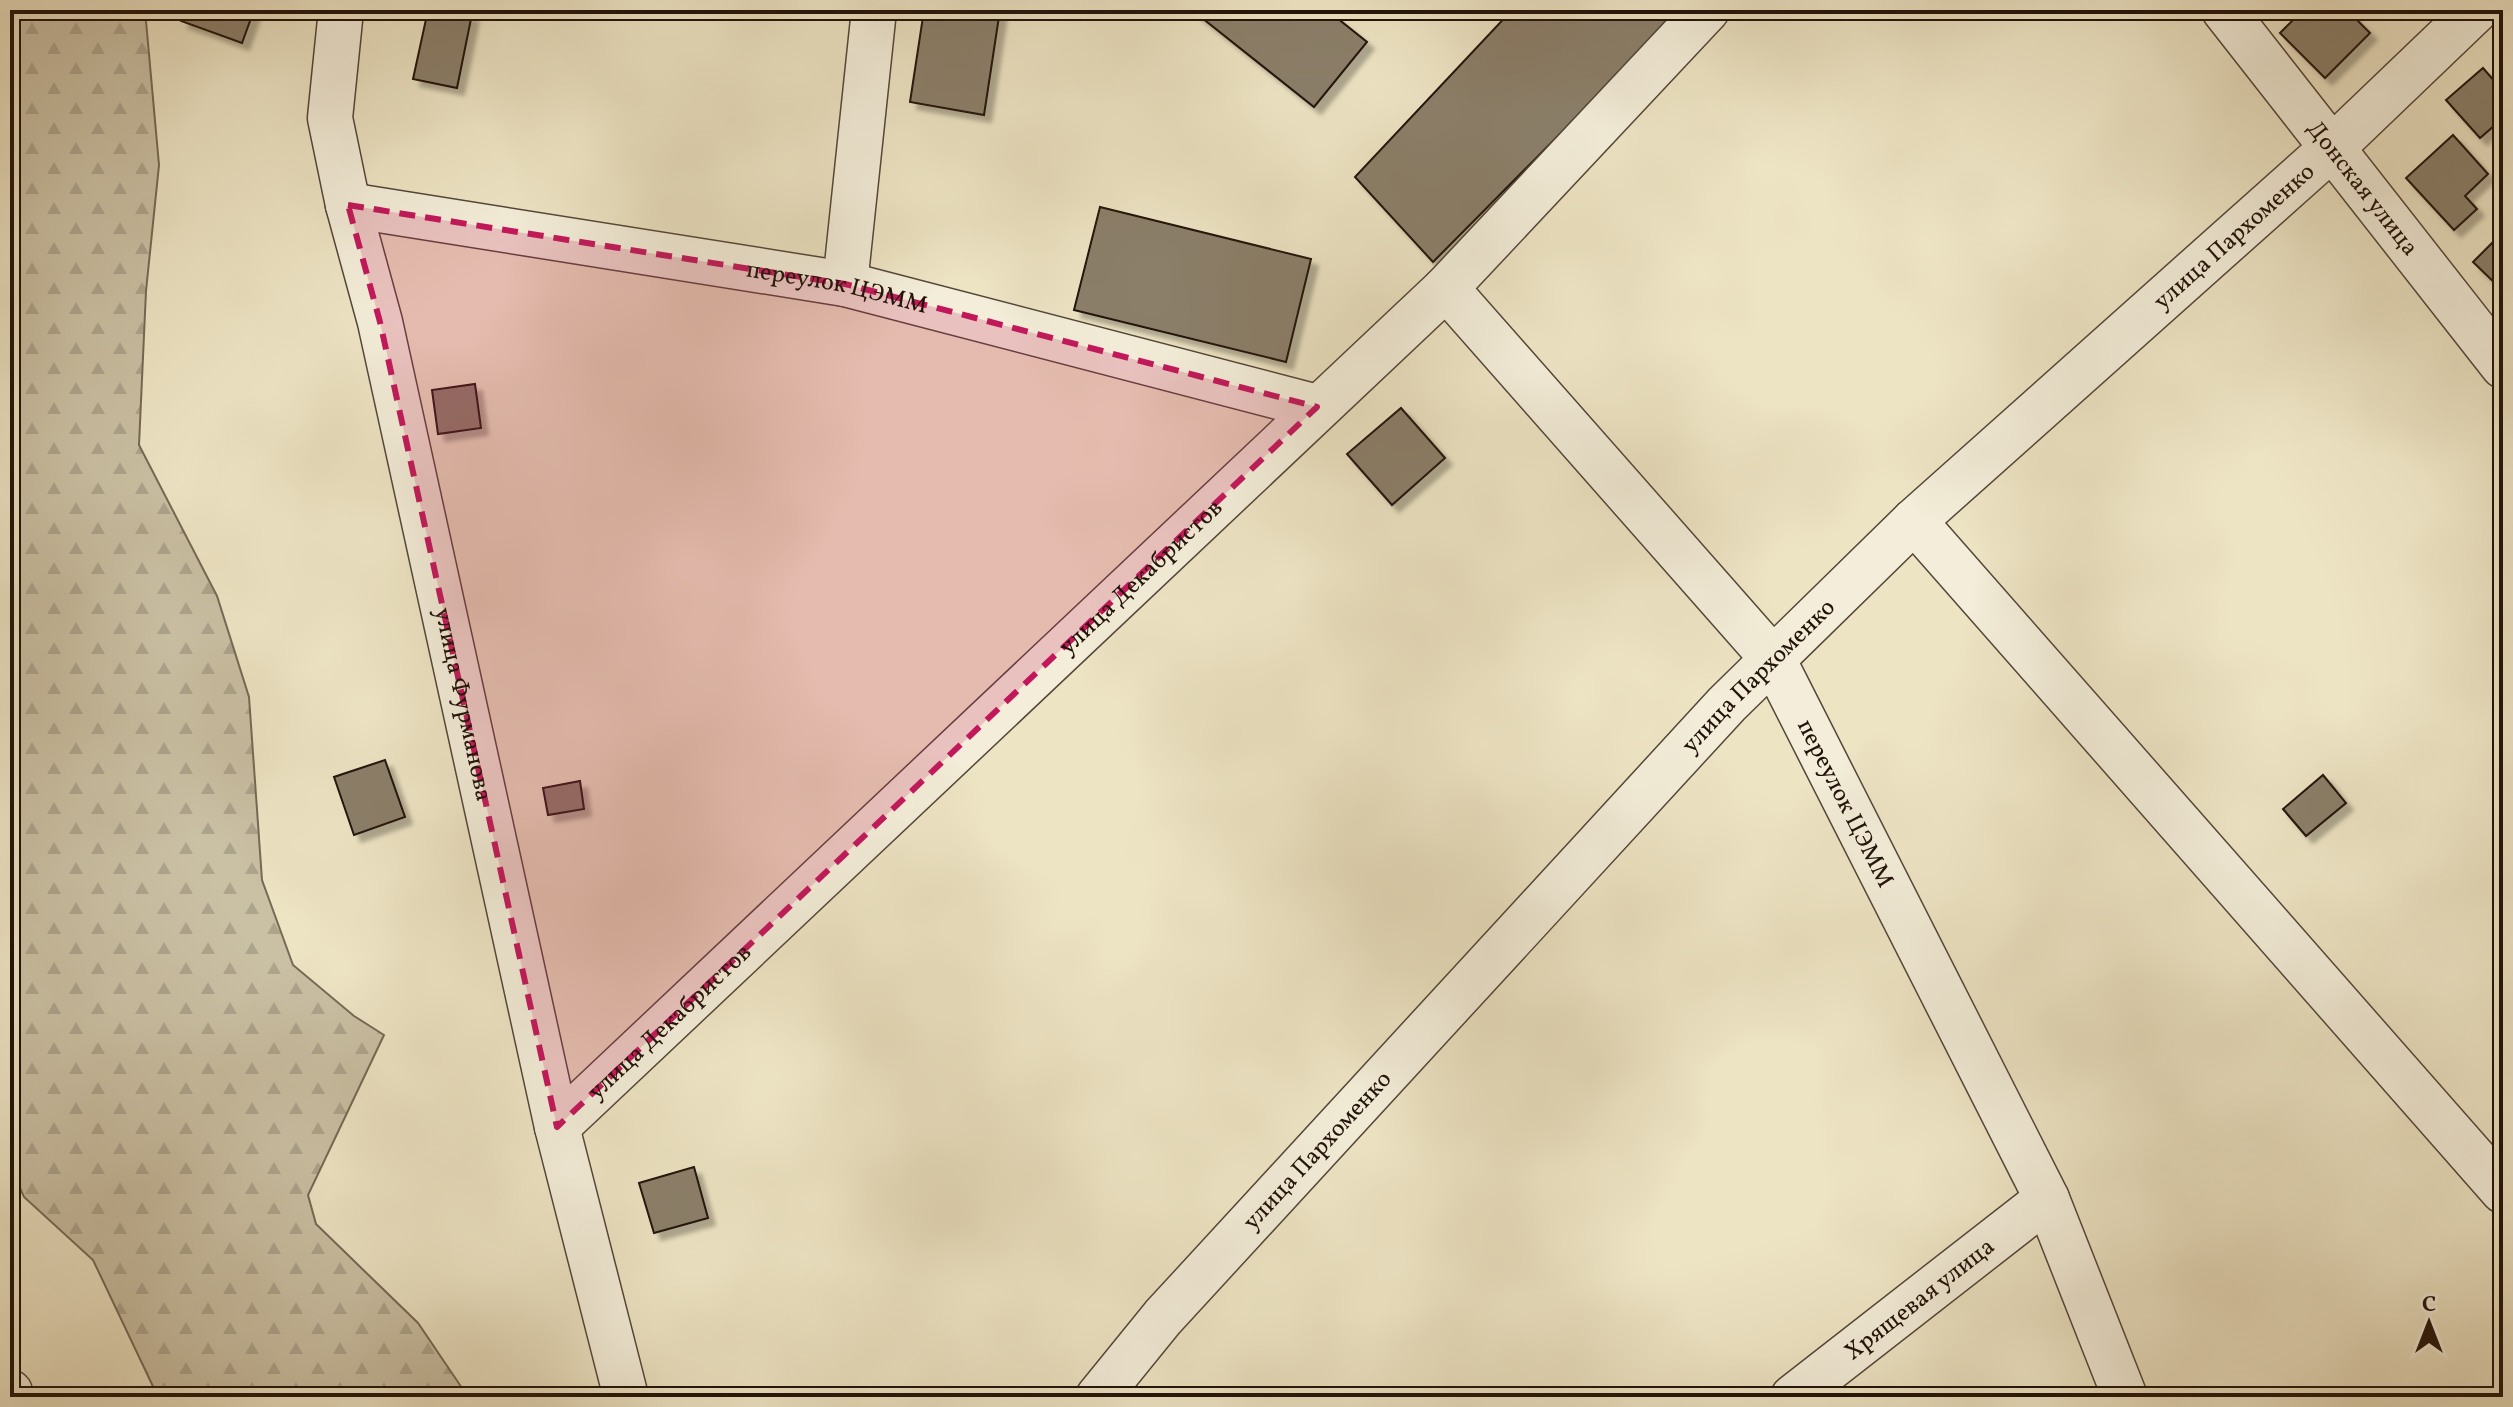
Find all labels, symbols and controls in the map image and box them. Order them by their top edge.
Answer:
street label: Донская улица [2298,114,2426,264]
street label: улица Пархоменко [2147,156,2323,319]
street label: переулок ЦЭММ [744,254,931,324]
street label: улица Декабристов [1052,492,1231,664]
street label: улица Пархоменко [1675,592,1844,762]
street label: улица Фурманова [424,605,500,805]
street label: переулок ЦЭММ [1787,714,1901,894]
street label: улица Декабристов [581,937,760,1109]
street label: улица Пархоменко [1236,1064,1400,1239]
street label: Хрящевая улица [1838,1231,2003,1370]
north arrow [2389,1283,2469,1363]
text: С [2422,1290,2436,1321]

